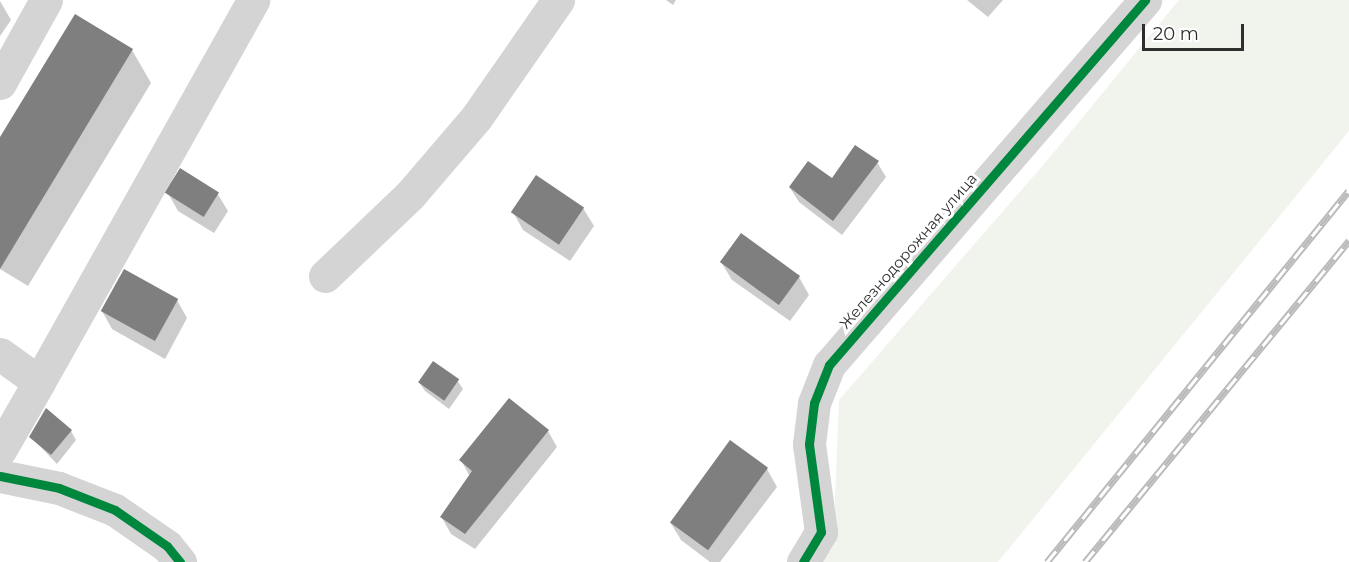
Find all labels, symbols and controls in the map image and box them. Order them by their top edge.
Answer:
scale bar [1145,12,1247,50]
text: 20 m [1153,23,1199,45]
street label: Железнодорожная улица [836,170,980,332]

